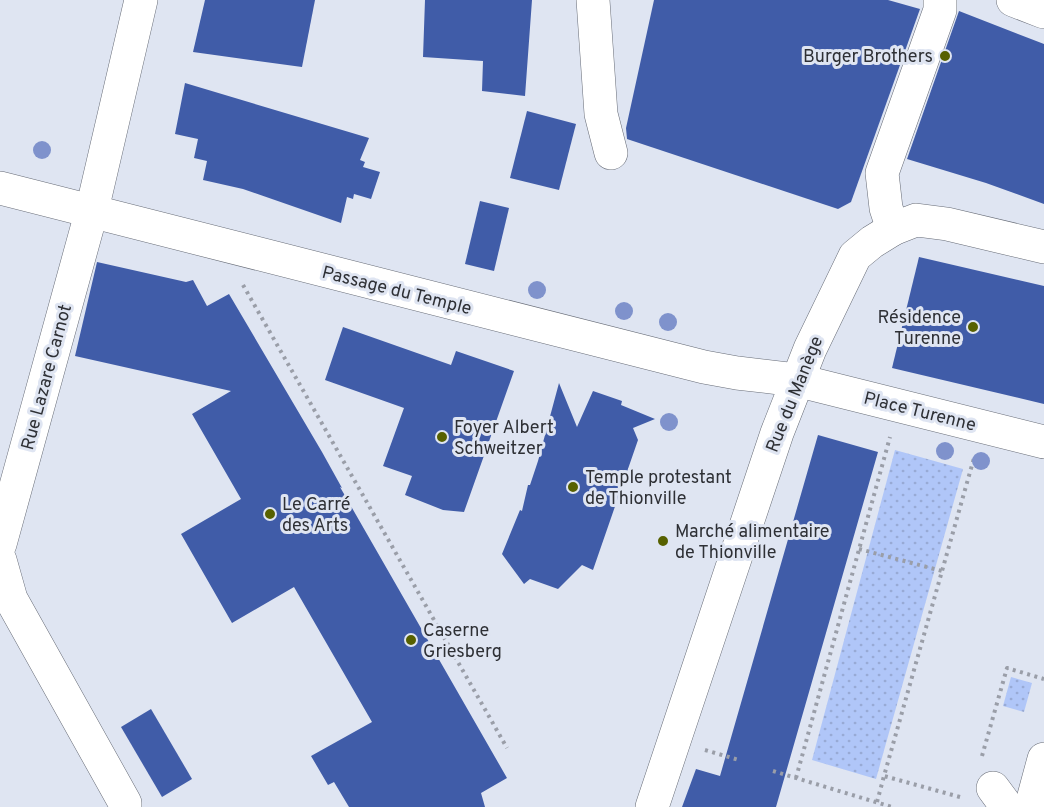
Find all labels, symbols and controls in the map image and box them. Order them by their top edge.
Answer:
place label: Burger Brothers [803,46,933,69]
marker: Burger Brothers [938,49,952,63]
street label: Passage du Temple [319,262,474,321]
street label: Rue Lazare Carnot [17,302,78,453]
place label: Résidence Turenne [878,307,961,351]
marker: Résidence Turenne [966,320,980,334]
street label: Rue du Manège [762,333,829,456]
street label: Place Turenne [861,387,978,438]
place label: Foyer Albert Schweitzer [454,417,554,461]
marker: Foyer Albert Schweitzer [435,430,449,444]
place label: Temple protestant de Thionville [585,467,732,511]
marker: Temple protestant de Thionville [566,480,580,494]
place label: Le Carré des Arts [282,494,350,538]
marker: Le Carré des Arts [263,507,277,521]
place label: Marché alimentaire de Thionville [675,521,829,565]
marker: Marché alimentaire de Thionville [656,534,670,548]
place label: Caserne Griesberg [423,620,502,664]
marker: Caserne Griesberg [404,633,418,647]

